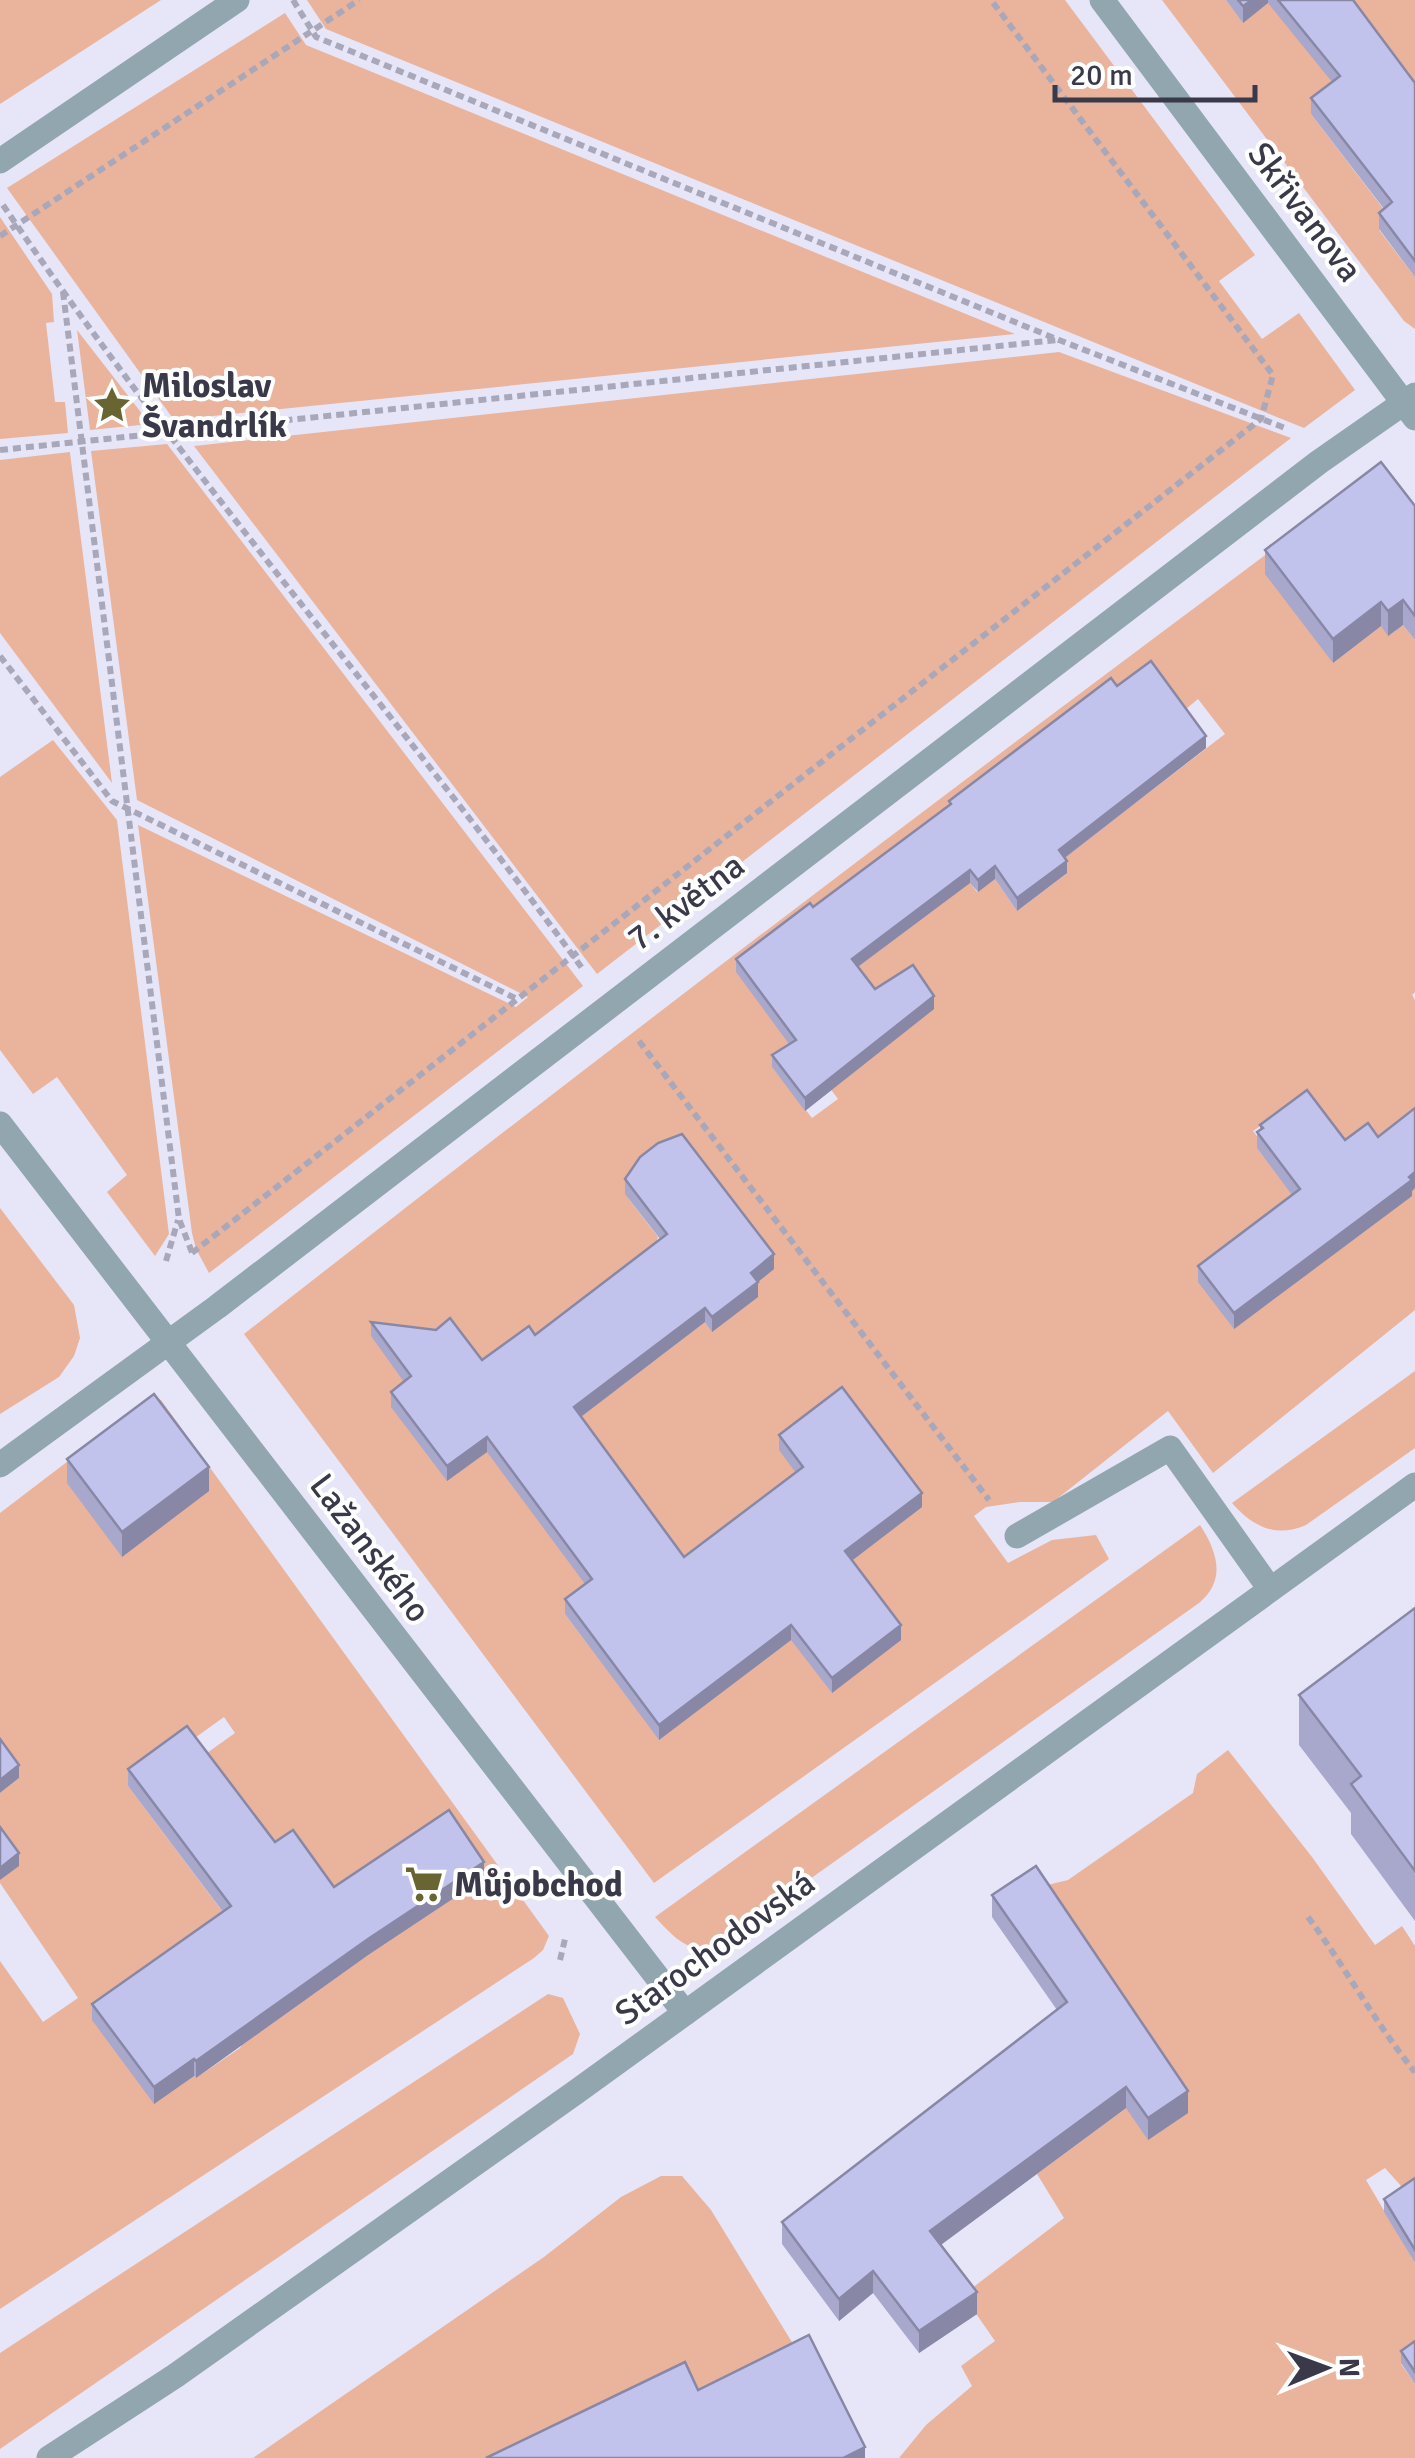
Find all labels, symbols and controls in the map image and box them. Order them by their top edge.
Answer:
scale bar [1055,40,1255,102]
text: 20 m [1070,57,1133,94]
street label: Skřivanova [1239,134,1371,290]
place label: Miloslav Švandrlík [142,364,288,447]
place icon: Miloslav Švandrlík [91,384,133,426]
street label: 7. května [619,844,753,960]
street label: Lažanského [300,1465,440,1631]
street label: Starochodovská [607,1861,823,2035]
supermarket icon: Můjobchod [403,1863,445,1905]
place label: Můjobchod [454,1863,623,1906]
north arrow [1275,2318,1375,2418]
text: N [1332,2358,1366,2378]

